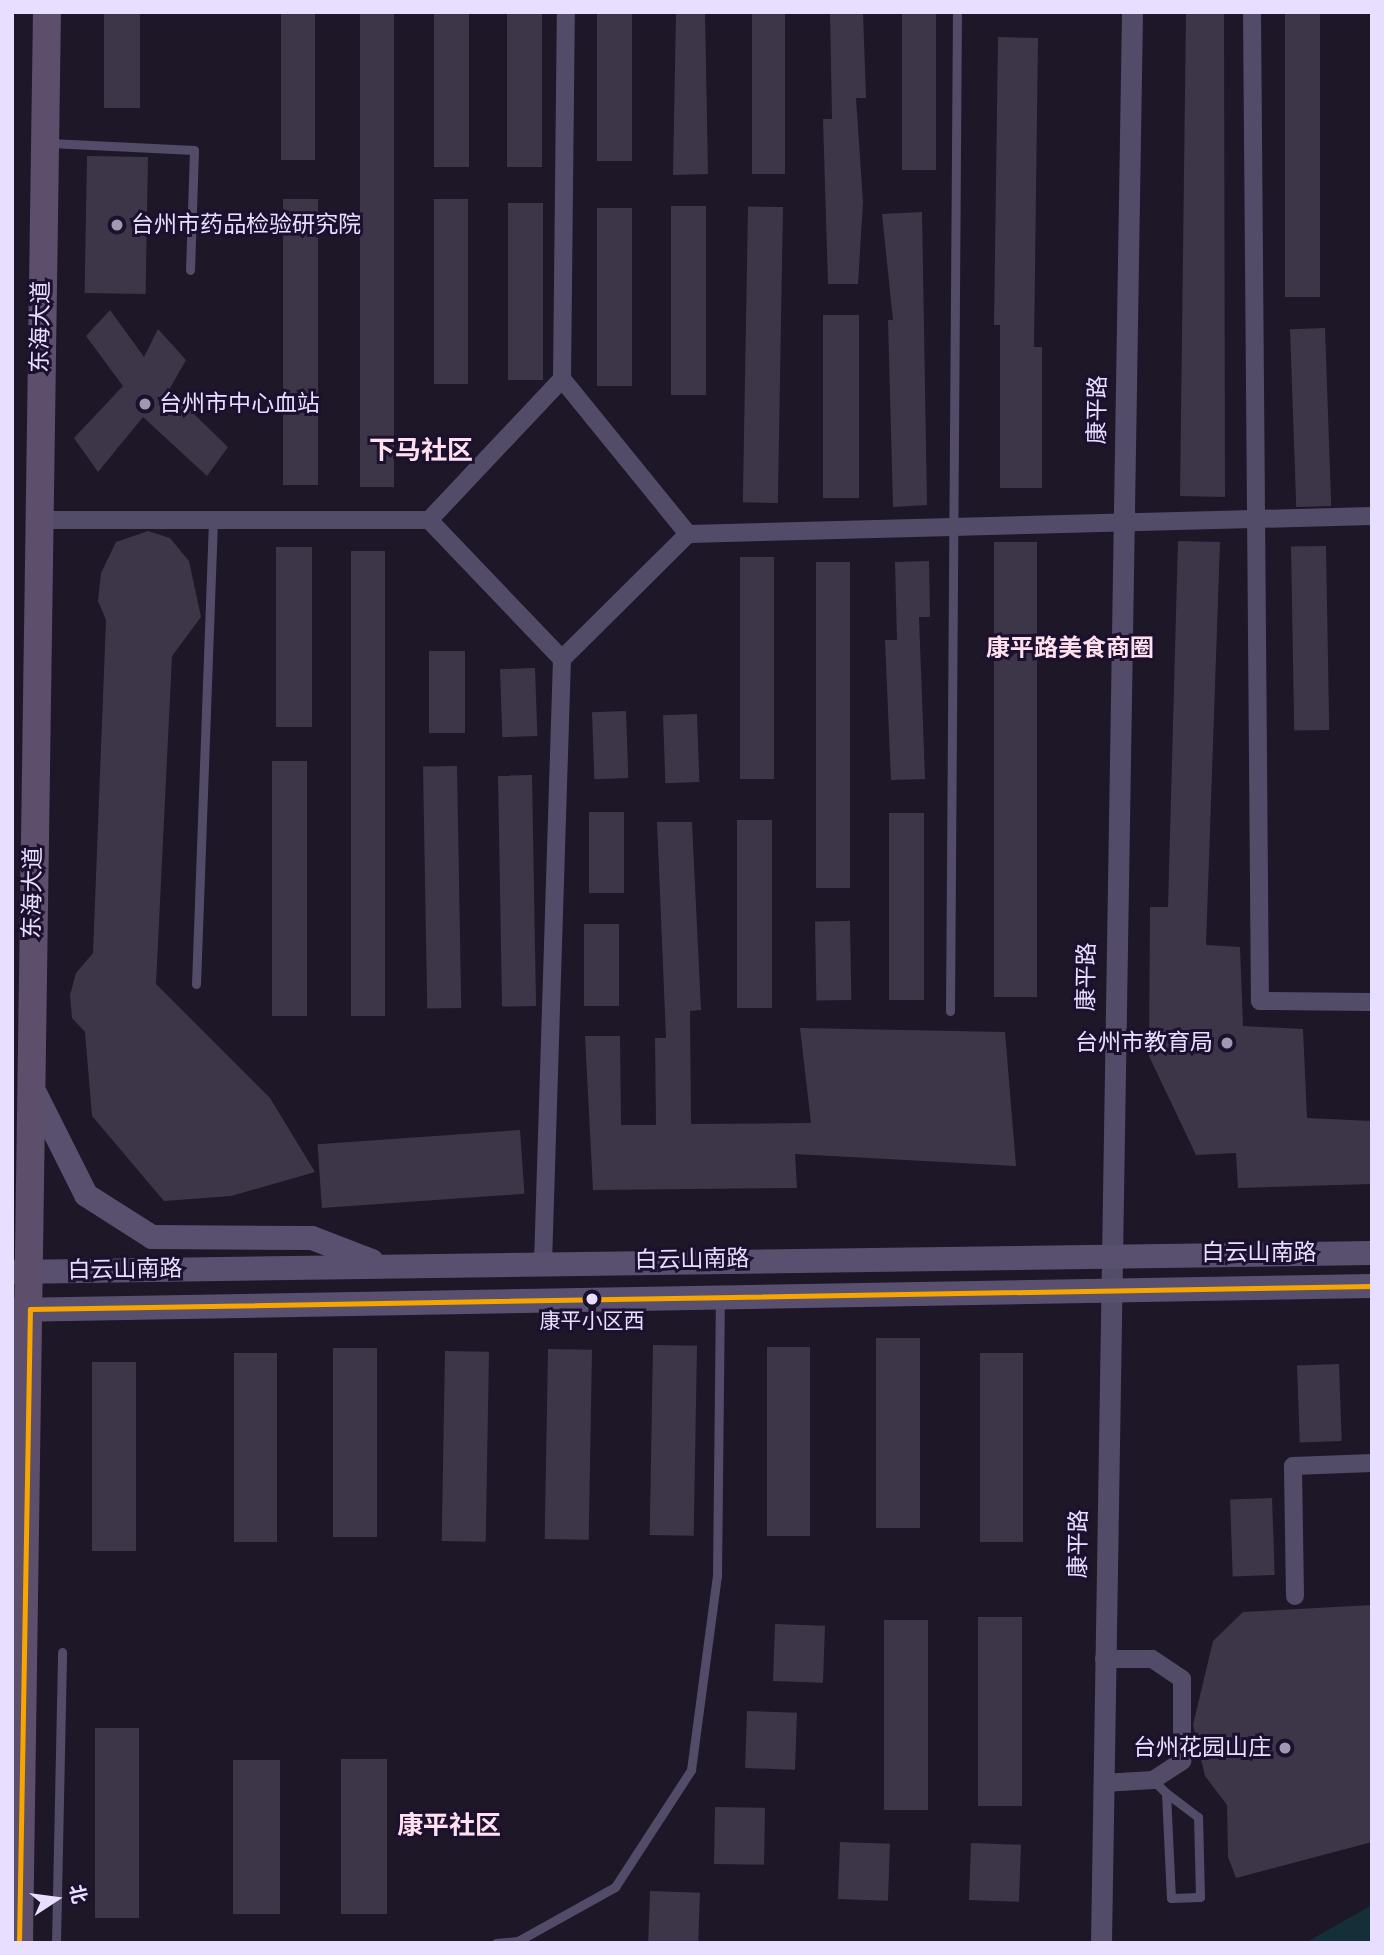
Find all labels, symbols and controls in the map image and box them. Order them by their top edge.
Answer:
place label: 台州市药品检验研究院 [131,211,361,239]
marker: 台州市药品检验研究院 [109,217,125,233]
street label: 东海大道 [26,281,56,373]
street label: 康平路 [1084,375,1112,445]
place label: 台州市中心血站 [159,390,320,418]
marker: 台州市中心血站 [137,396,153,412]
district label: 下马社区 [369,436,473,468]
district label: 康平路美食商圈 [986,635,1154,663]
street label: 东海大道 [18,847,48,939]
street label: 康平路 [1073,942,1101,1012]
place label: 台州市教育局 [1075,1029,1213,1057]
marker: 台州市教育局 [1219,1035,1235,1051]
street label: 白云山南路 [1202,1239,1316,1267]
street label: 白云山南路 [634,1245,750,1275]
street label: 白云山南路 [67,1255,183,1285]
marker: 康平小区西 [585,1292,599,1306]
place label: 康平小区西 [540,1309,644,1335]
street label: 康平路 [1065,1509,1093,1579]
place label: 台州花园山庄 [1133,1734,1271,1762]
marker: 台州花园山庄 [1277,1740,1293,1756]
district label: 康平社区 [397,1811,501,1843]
north arrow [21,1864,91,1934]
text: 北 [64,1882,90,1906]

